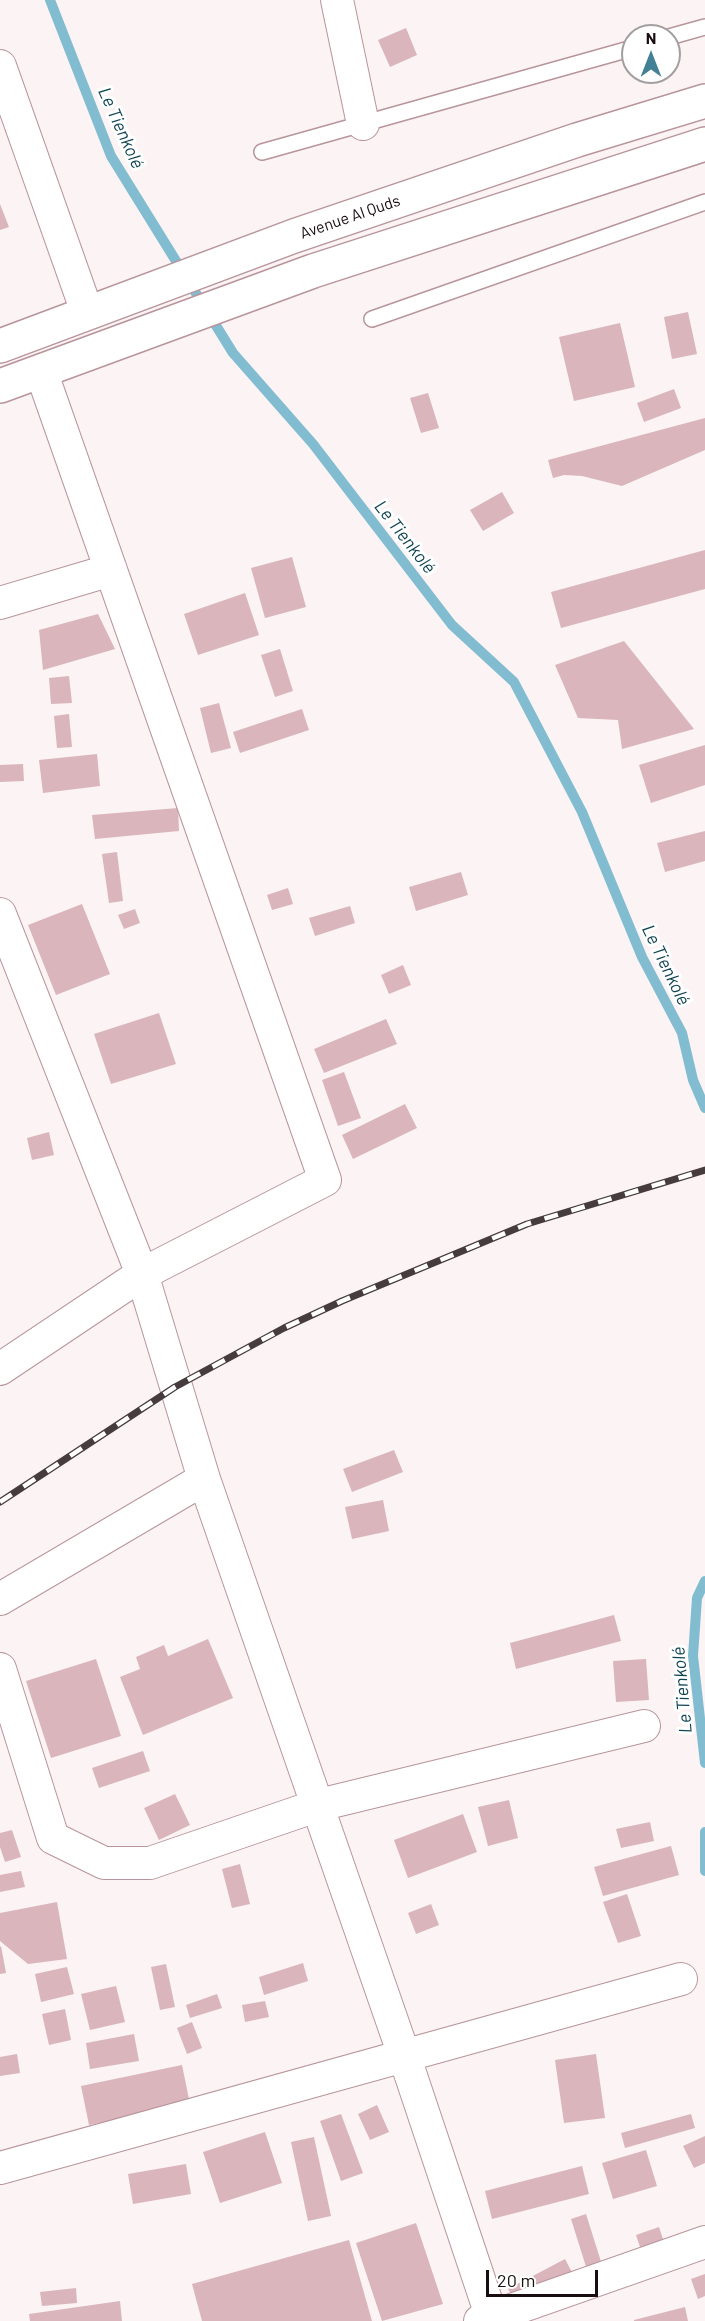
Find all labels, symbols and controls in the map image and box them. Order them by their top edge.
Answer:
north arrow [621,24,681,84]
text: N [646,28,656,47]
water label: Le Tienkolé [93,84,149,172]
street label: Avenue Al Quds [297,191,403,243]
water label: Le Tienkolé [370,496,440,578]
water label: Le Tienkolé [637,921,695,1009]
water label: Le Tienkolé [667,1646,697,1734]
scale bar [489,2258,602,2296]
text: 20 m [497,2269,535,2291]

